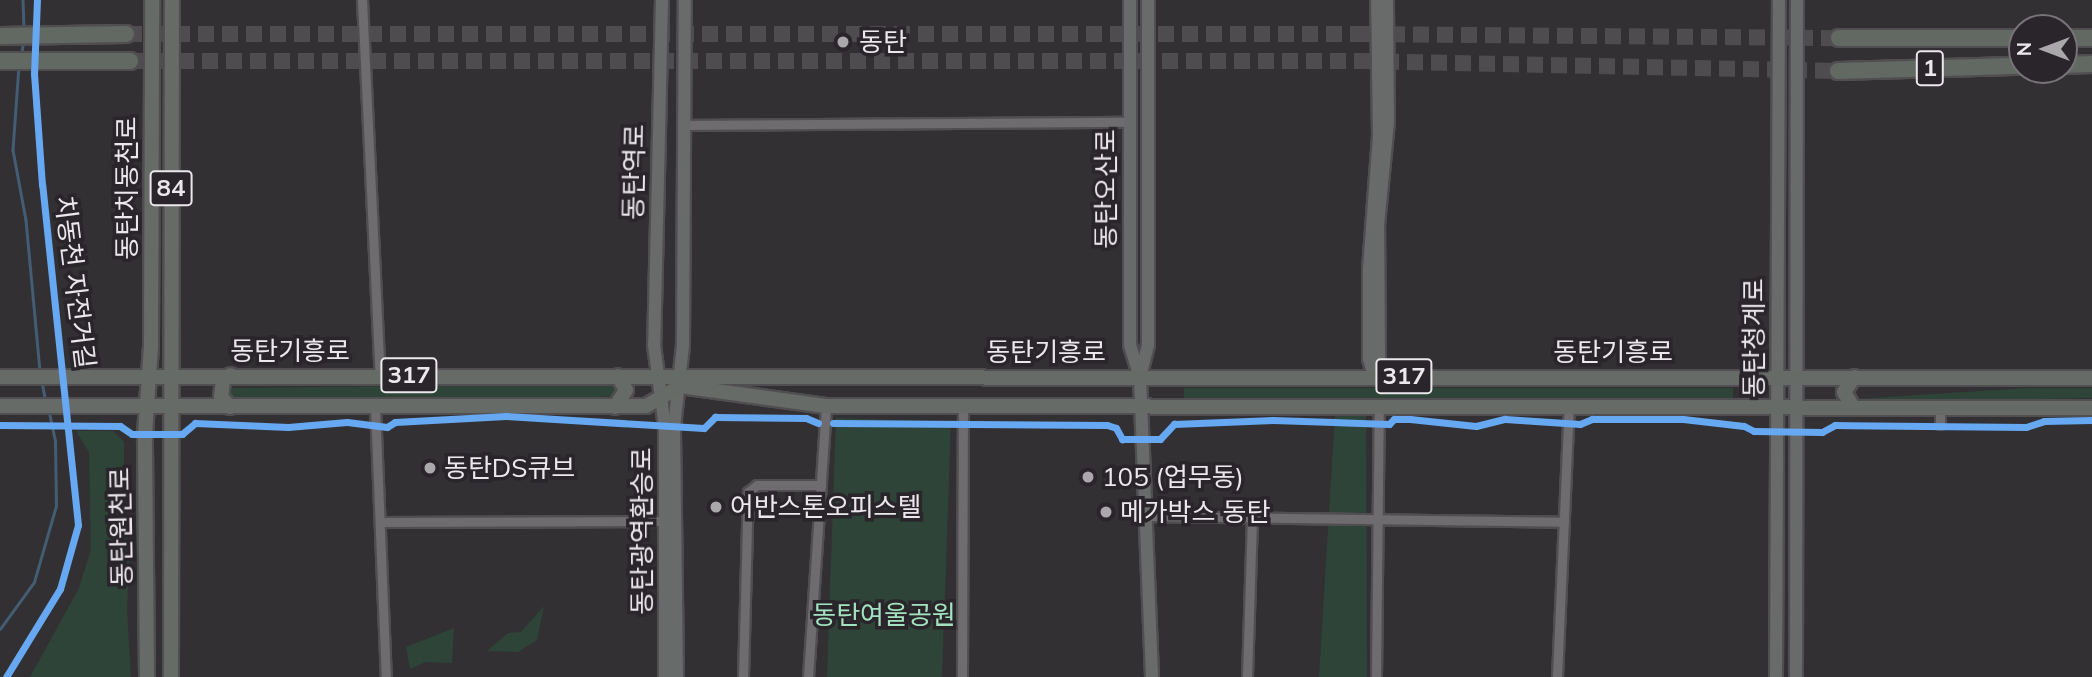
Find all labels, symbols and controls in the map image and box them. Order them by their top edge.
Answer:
north arrow [2008,14,2078,84]
place label: 동탄 [859,26,907,58]
marker: 동탄 [833,32,853,52]
text: N [2012,42,2036,56]
road number: 1 [1914,47,1946,88]
street label: 동탄치동천로 [111,116,143,260]
street label: 동탄역로 [618,124,650,220]
street label: 동탄오산로 [1090,129,1122,249]
road number: 84 [148,168,194,208]
street label: 치동천 자전거길 [49,194,101,370]
street label: 동탄청계로 [1738,278,1770,398]
street label: 동탄기흥로 [230,335,350,367]
street label: 동탄기흥로 [986,336,1106,368]
street label: 동탄기흥로 [1553,336,1673,368]
road number: 317 [379,354,439,396]
road number: 317 [1374,356,1434,396]
street label: 동탄광역환승로 [626,447,658,615]
place label: 동탄DS큐브 [444,452,575,484]
marker: 동탄DS큐브 [422,460,438,476]
place label: 105 (업무동) [1102,461,1244,493]
street label: 동탄원천로 [104,467,138,587]
marker: 105 (업무동) [1080,469,1096,485]
place label: 어반스톤오피스텔 [730,491,921,523]
place label: 메가박스 동탄 [1120,496,1270,528]
marker: 어반스톤오피스텔 [708,499,724,515]
marker: 메가박스 동탄 [1098,504,1114,520]
park label: 동탄여울공원 [812,599,956,631]

